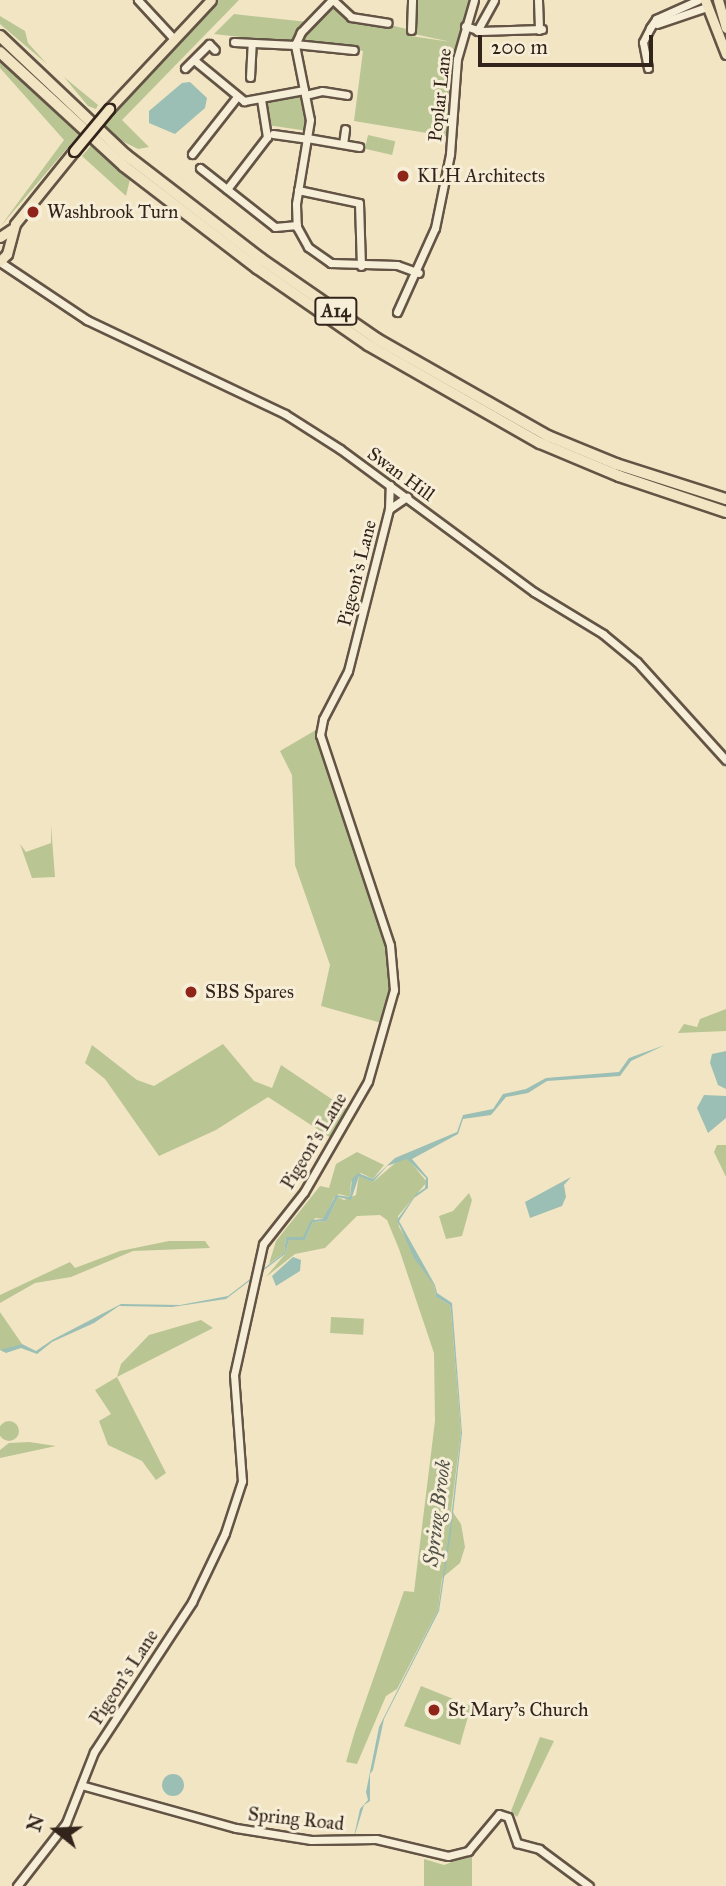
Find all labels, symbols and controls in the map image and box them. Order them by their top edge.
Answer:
scale bar [481,21,656,65]
text: 200 m [491,34,548,60]
street label: Poplar Lane [424,47,456,143]
place label: KLH Architects [417,165,545,187]
marker: KLH Architects [395,168,411,184]
place label: Washbrook Turn [47,201,178,223]
marker: Washbrook Turn [25,204,41,220]
road number: A14 [313,296,359,326]
street label: Swan Hill [363,442,439,506]
street label: Pigeon's Lane [333,517,381,629]
place label: SBS Spares [205,981,294,1003]
marker: SBS Spares [183,984,199,1000]
street label: Pigeon's Lane [276,1089,352,1193]
water label: Spring Brook [418,1458,456,1568]
street label: Pigeon's Lane [85,1625,163,1729]
place label: St Mary's Church [448,1699,589,1721]
marker: St Mary's Church [426,1702,442,1718]
north arrow [21,1795,91,1865]
street label: Spring Road [247,1803,345,1835]
text: N [22,1812,49,1835]

